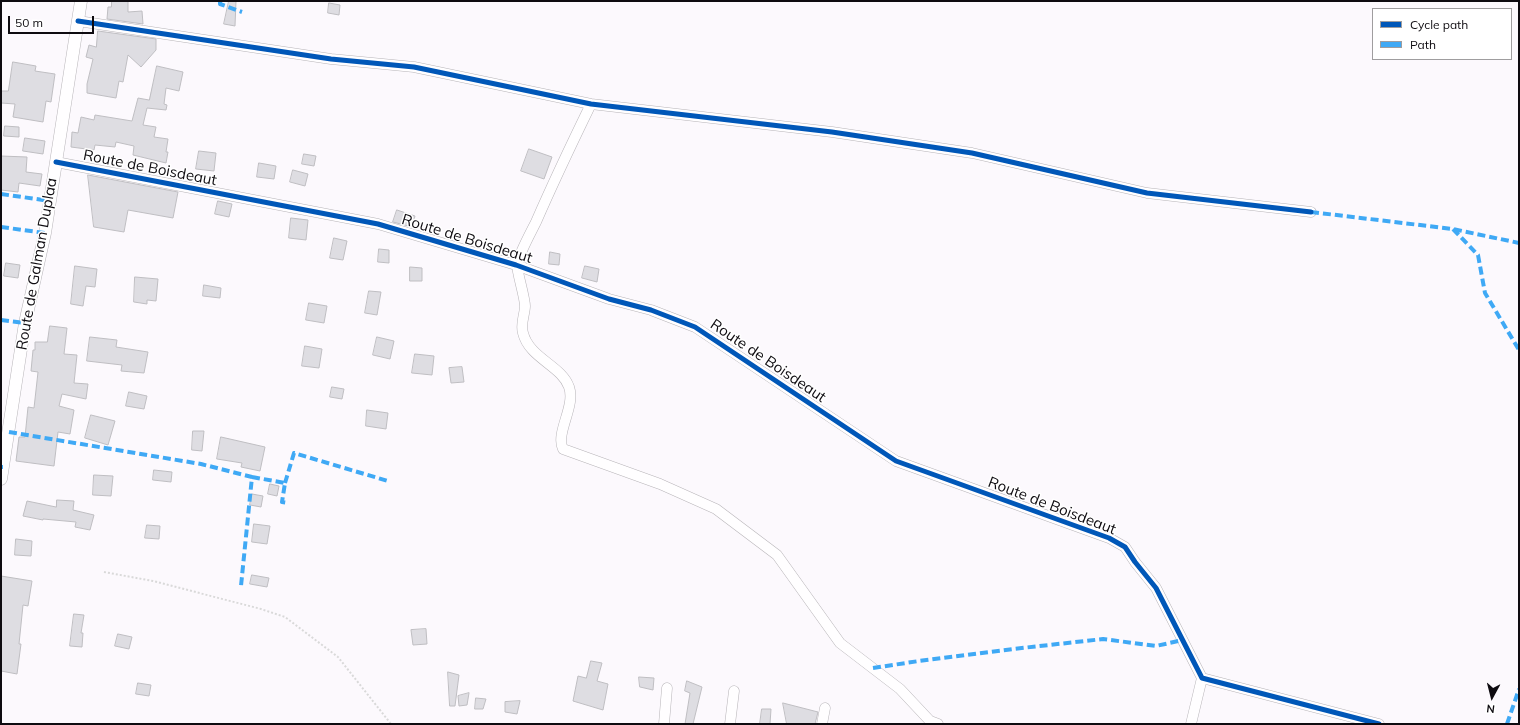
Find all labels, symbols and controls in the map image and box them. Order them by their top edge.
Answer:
scale bar [10,8,96,34]
legend [1372,8,1512,60]
text: 50 m [15,15,43,30]
text: Cycle path [1410,17,1468,32]
text: Path [1410,37,1436,52]
street label: Route de Boisdeaut [82,146,218,190]
street label: Route de Galman Duplaa [13,176,61,352]
street label: Route de Boisdeaut [400,211,534,267]
street label: Route de Boisdeaut [707,316,829,406]
street label: Route de Boisdeaut [985,473,1119,539]
north arrow [1472,677,1512,717]
text: N [1486,701,1496,716]

